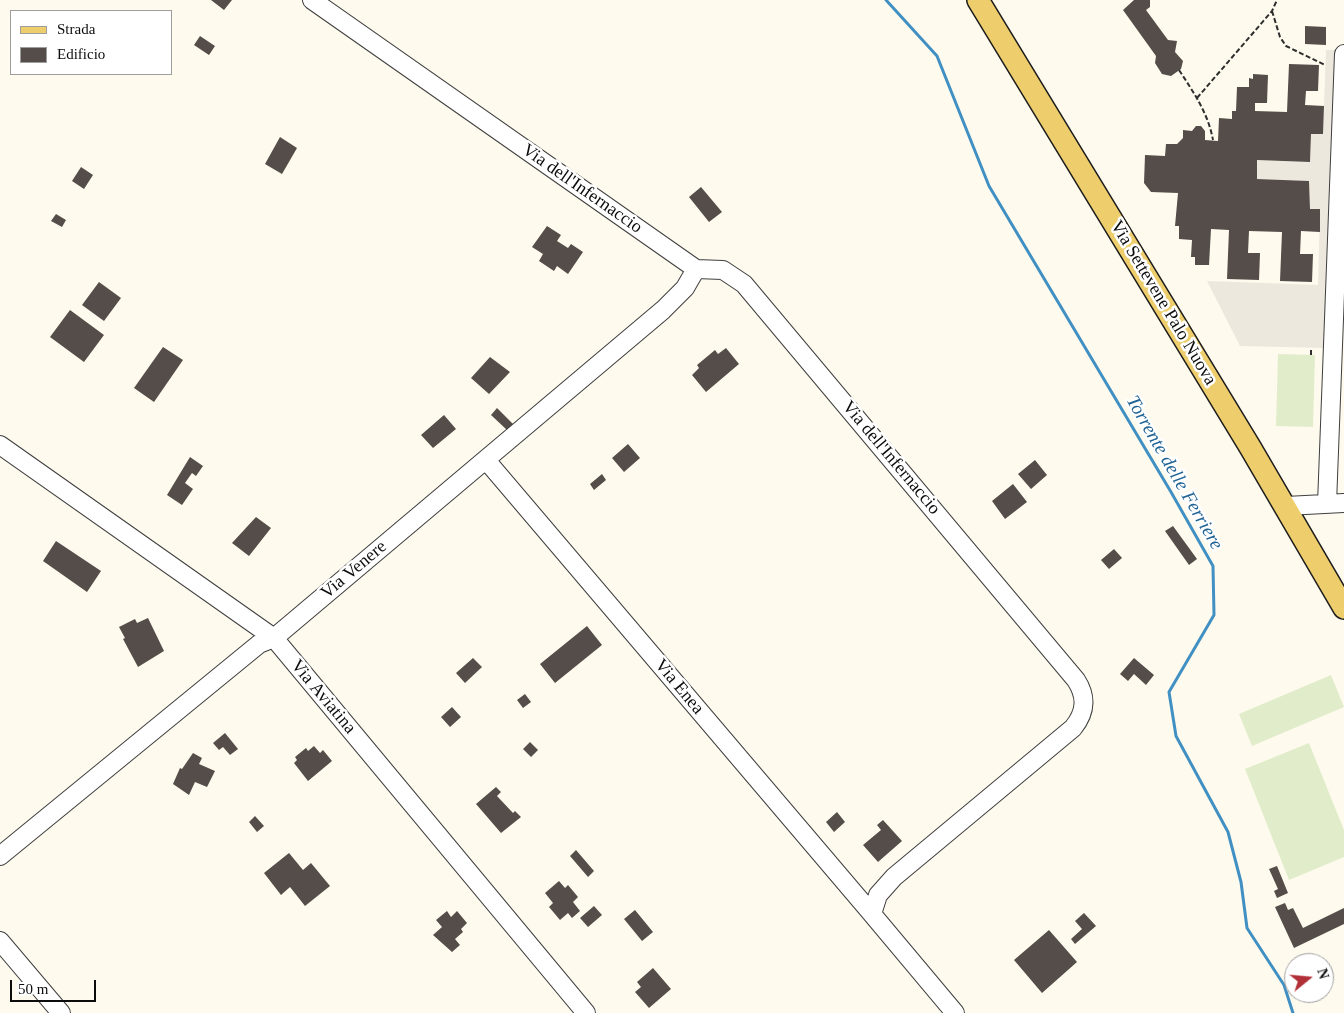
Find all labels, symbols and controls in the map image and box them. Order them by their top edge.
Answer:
legend [10,10,172,75]
text: Strada [57,21,95,37]
text: Edificio [57,46,105,62]
street label: Via dell'Infernaccio [518,140,646,238]
street label: Via Settevene Palo Nuova [1105,217,1221,389]
water label: Torrente delle Ferriere [1121,392,1227,554]
street label: Via dell'Infernaccio [837,397,945,519]
street label: Via Venere [317,536,391,604]
street label: Via Enea [650,655,708,719]
street label: Via Aviatina [286,656,360,738]
north arrow [1284,953,1334,1003]
text: N [1314,967,1332,981]
scale bar [12,970,99,1002]
text: 50 m [18,981,48,997]

